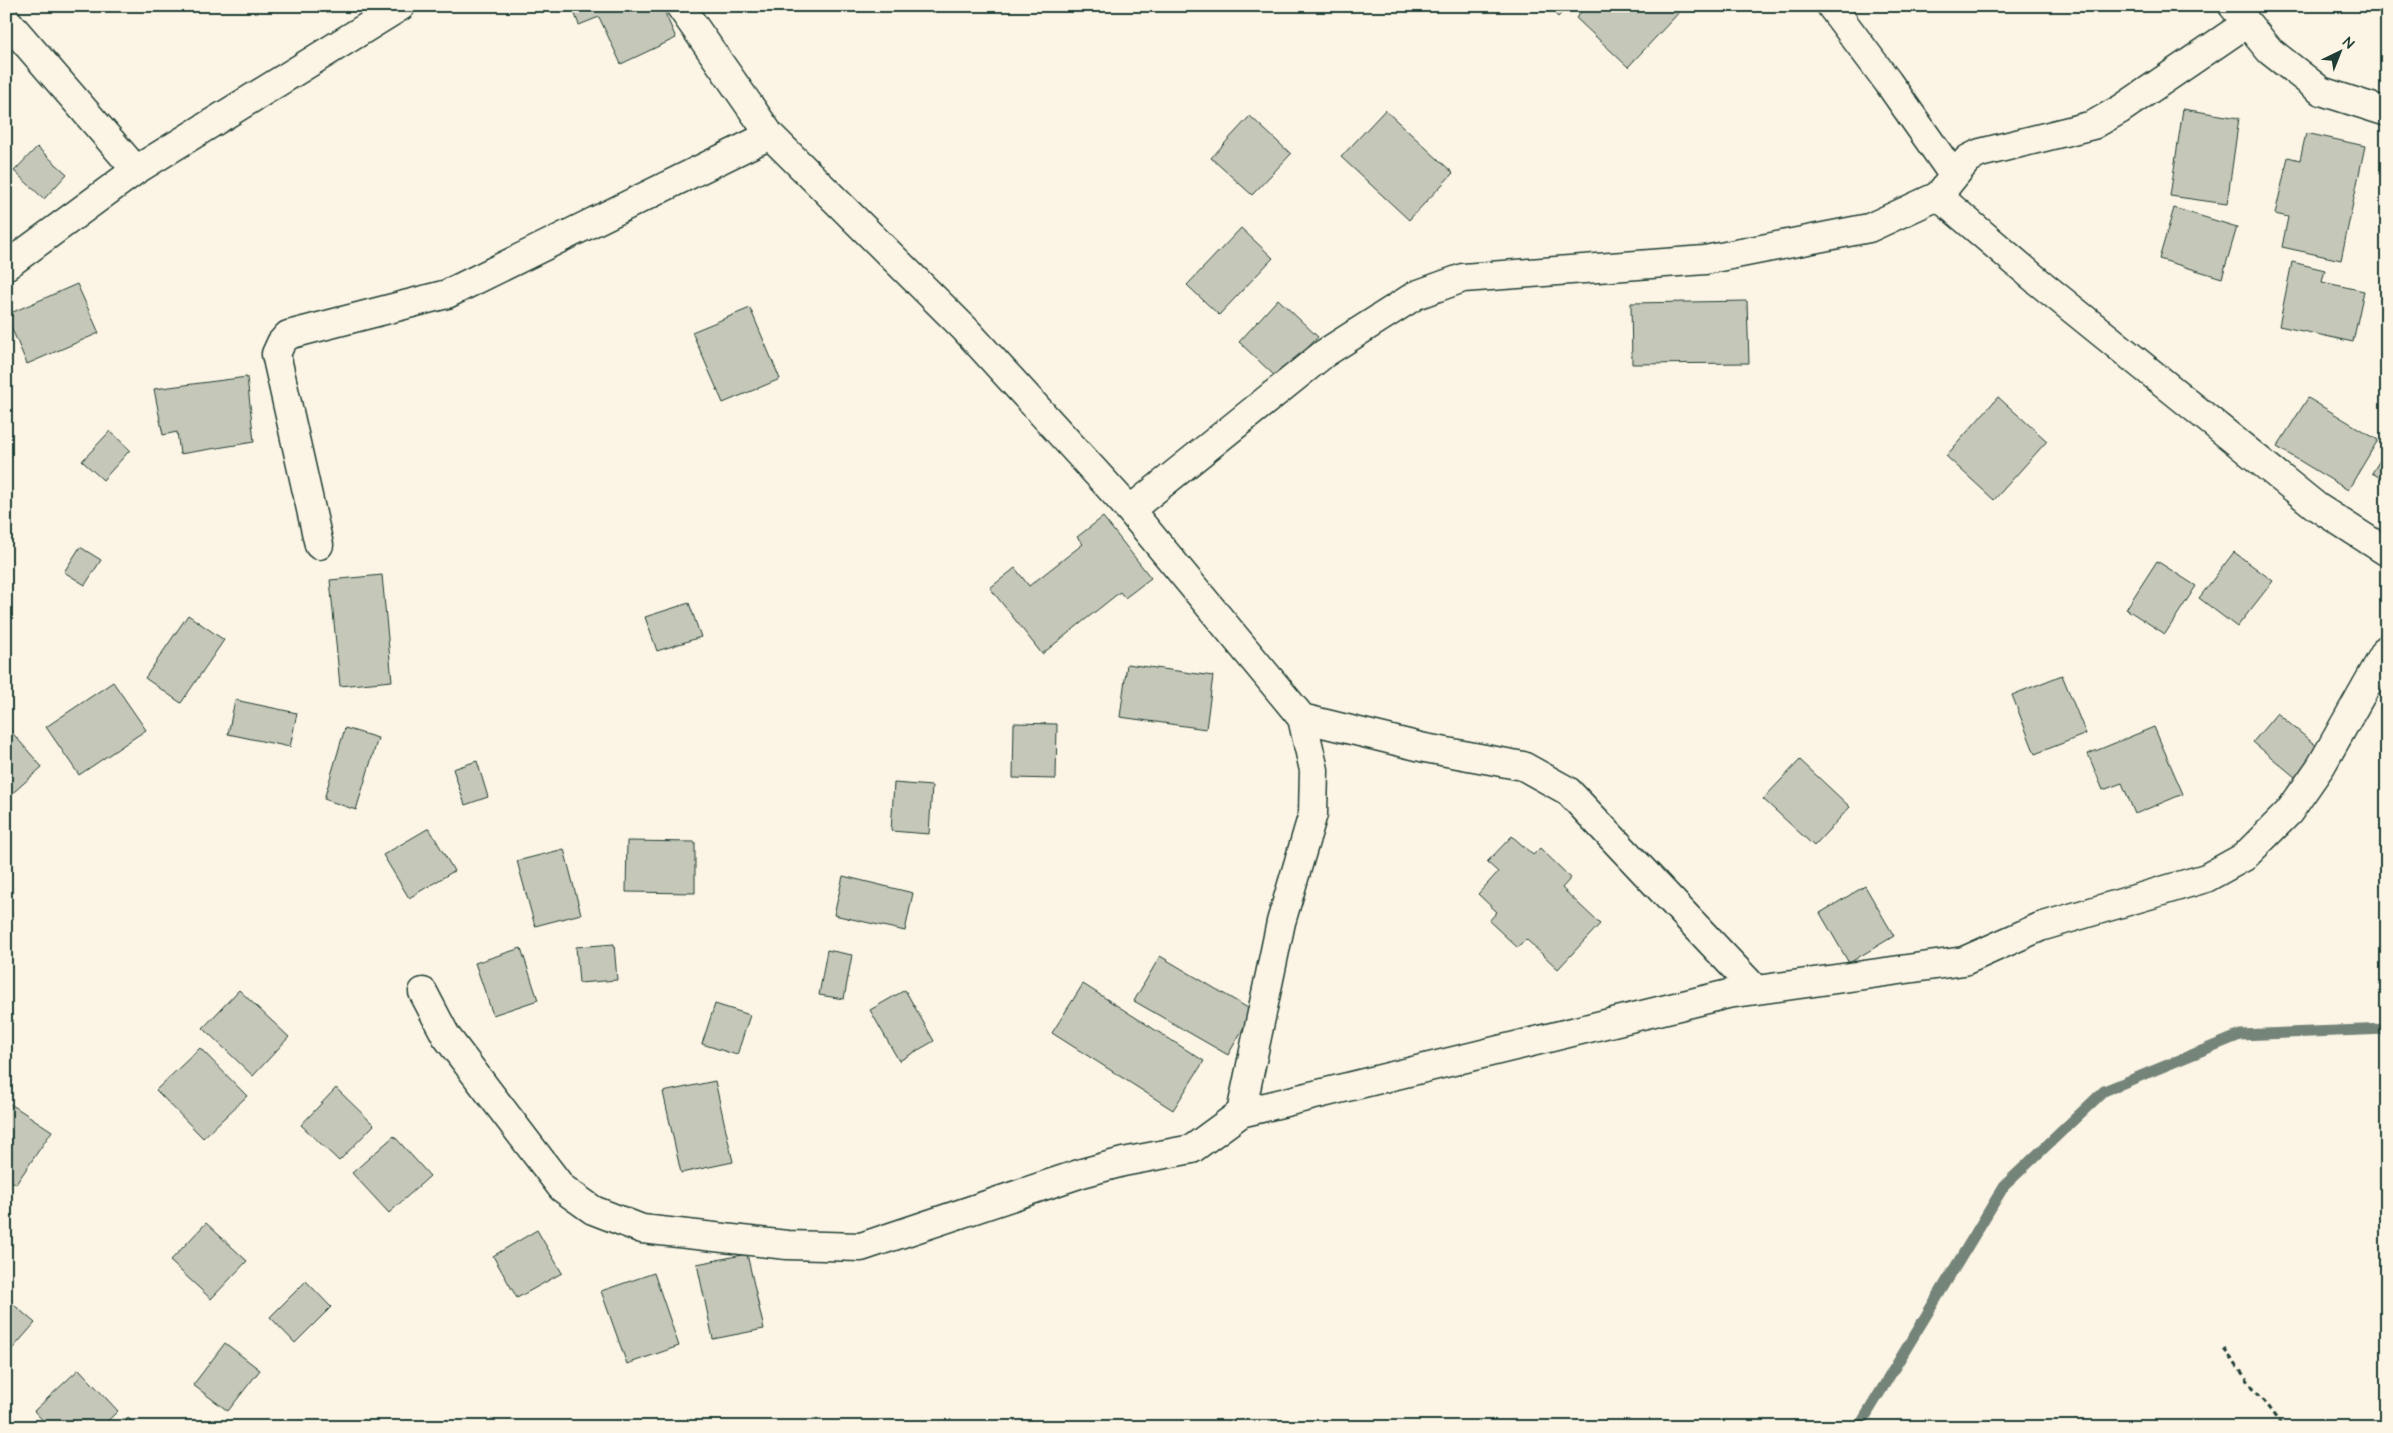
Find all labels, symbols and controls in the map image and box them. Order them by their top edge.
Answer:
north arrow [2316,28,2366,78]
text: N [2338,33,2358,54]

